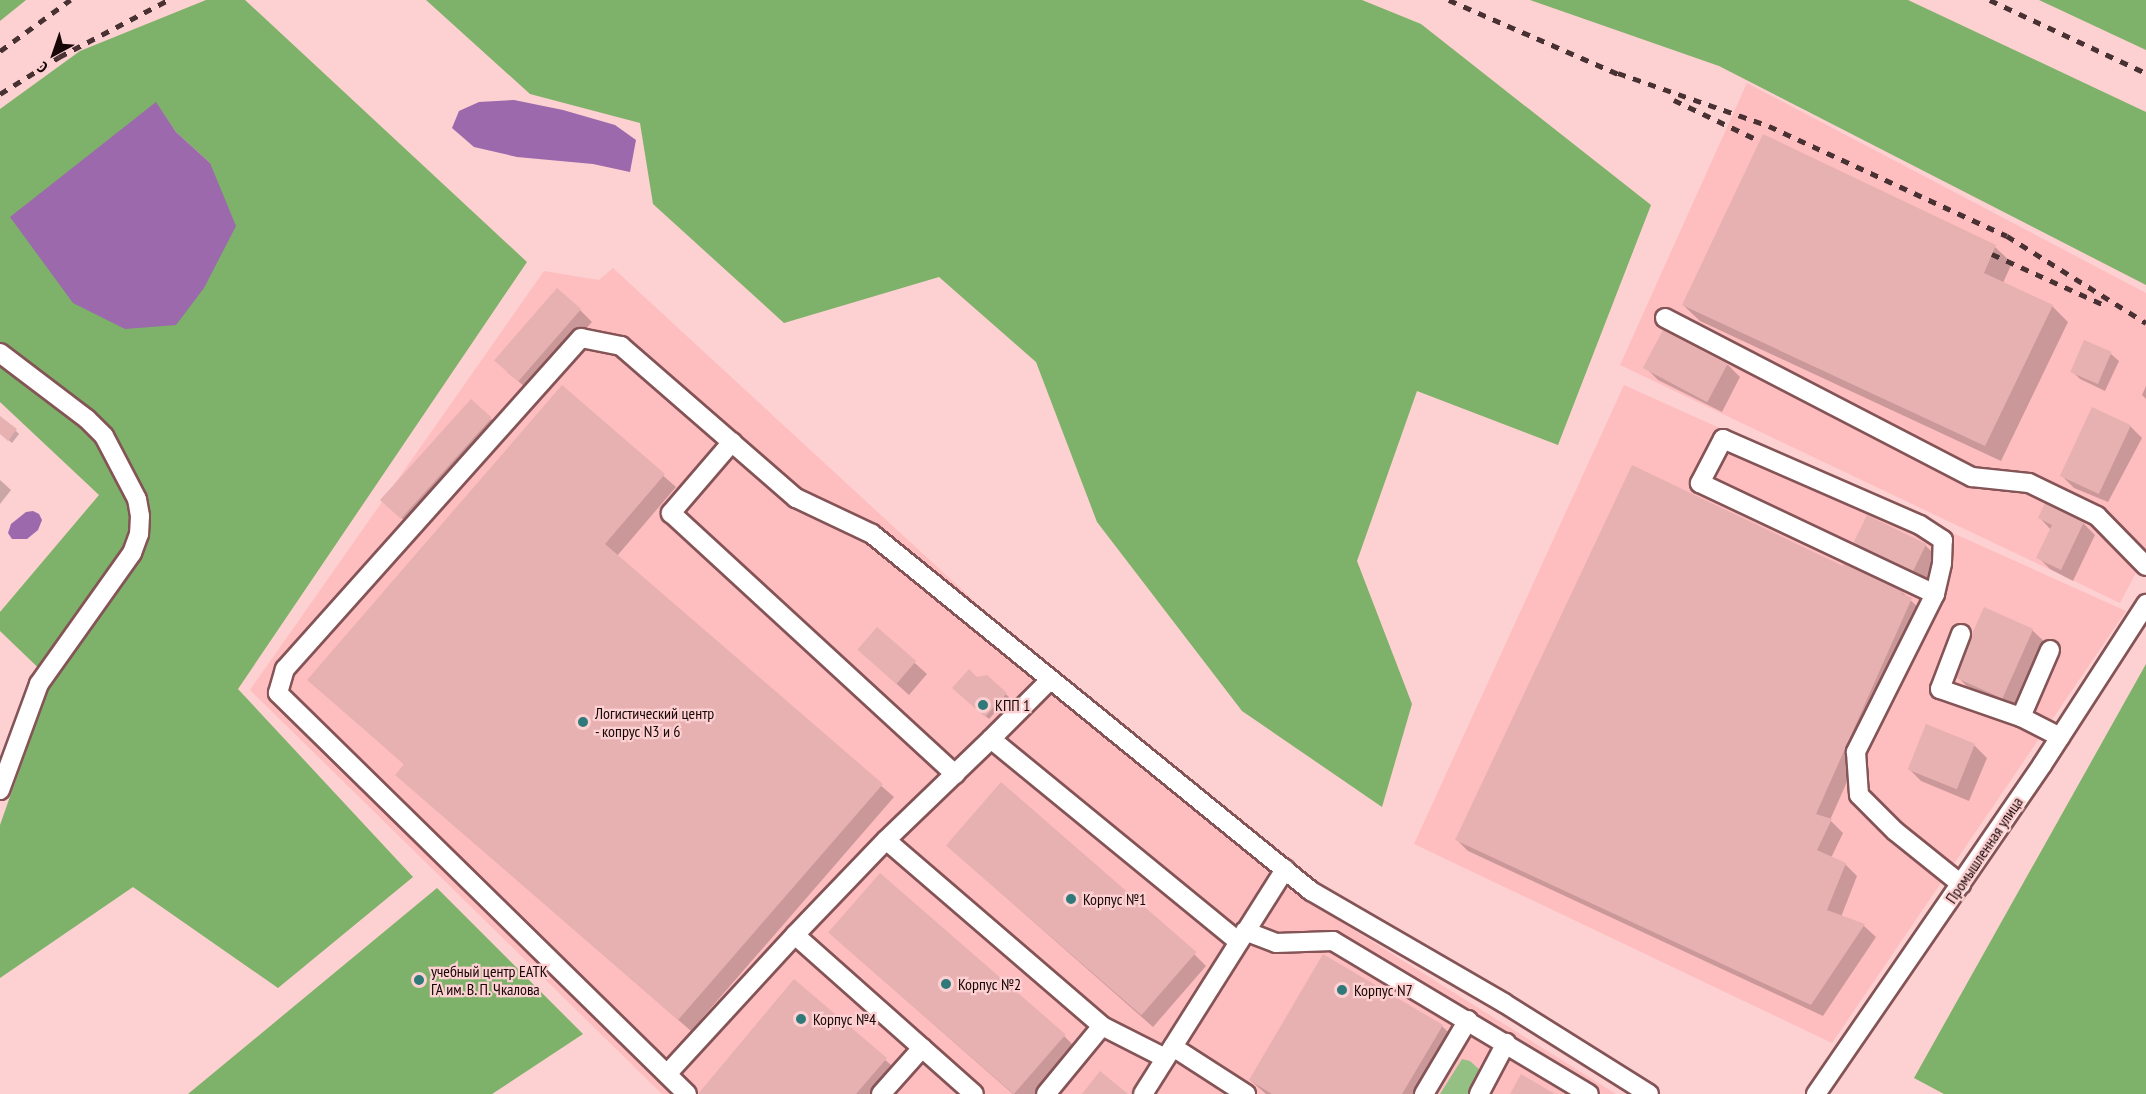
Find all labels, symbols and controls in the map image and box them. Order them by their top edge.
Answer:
north arrow [24,24,84,84]
text: С [33,58,52,78]
place label: КПП 1 [995,695,1030,715]
marker: КПП 1 [976,698,990,712]
place label: Логистический центр - копрус N3 и 6 [595,703,714,741]
marker: Логистический центр - копрус N3 и 6 [576,715,590,729]
street label: Промышленная улица [1941,793,2027,907]
place label: Корпус №1 [1083,889,1146,909]
marker: Корпус №1 [1064,892,1078,906]
place label: учебный центр ЕАТК ГА им. В. П. Чкалова [431,961,548,999]
marker: учебный центр ЕАТК ГА им. В. П. Чкалова [412,973,426,987]
place label: Корпус №2 [958,974,1021,994]
marker: Корпус №2 [939,977,953,991]
place label: Корпус N7 [1354,980,1413,1000]
marker: Корпус N7 [1335,983,1349,997]
place label: Корпус №4 [813,1009,876,1029]
marker: Корпус №4 [794,1012,808,1026]

